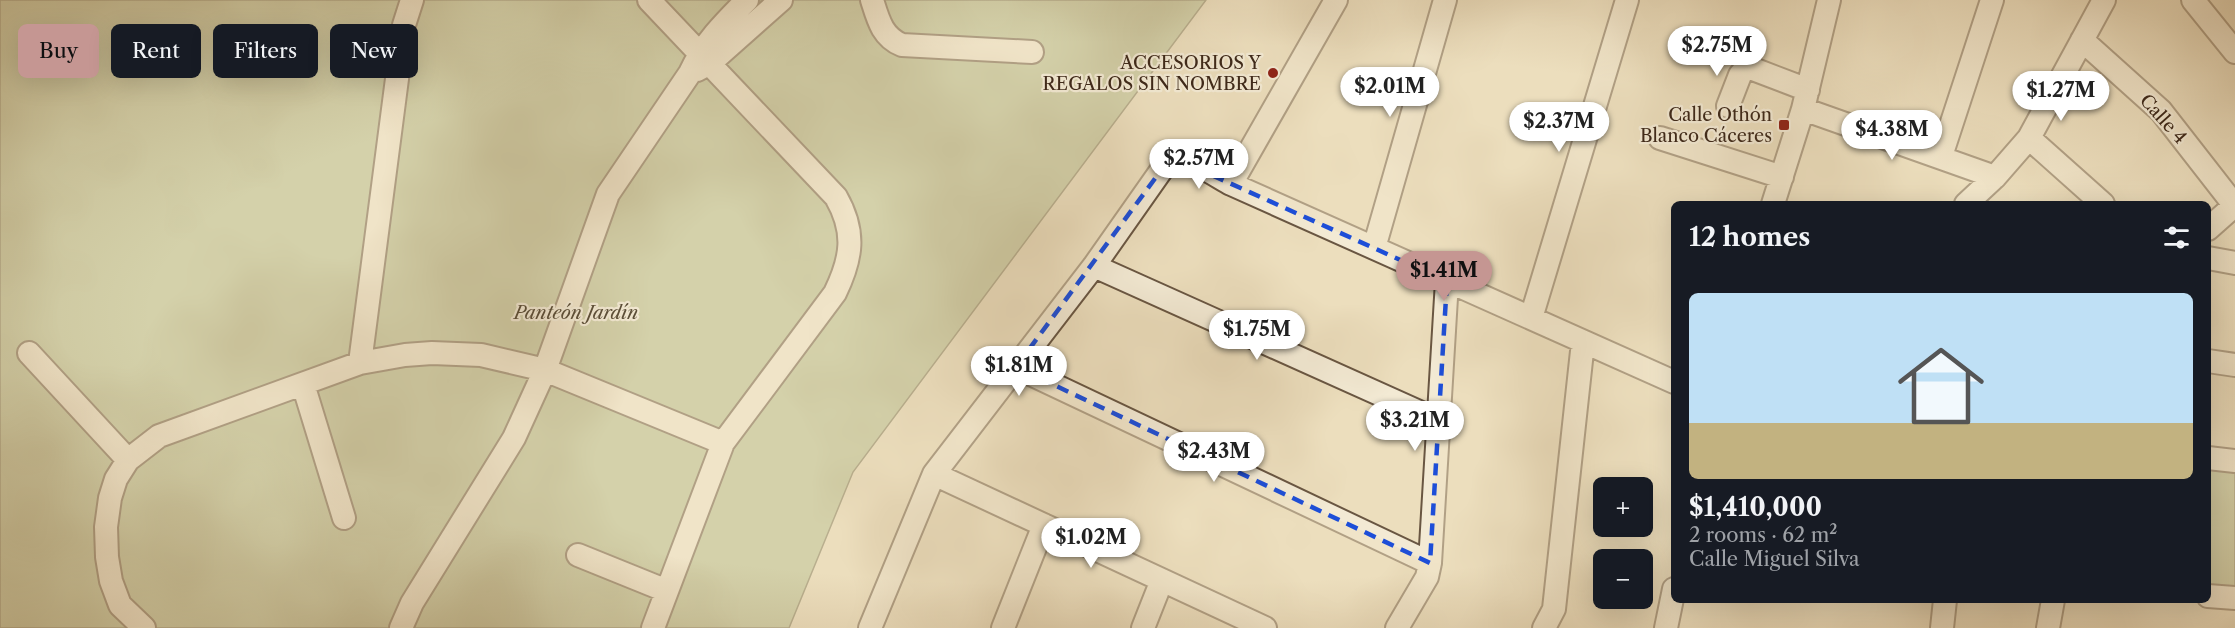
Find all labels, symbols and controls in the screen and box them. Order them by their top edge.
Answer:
chip: Buy [18,24,99,78]
chip: Rent [111,24,201,78]
chip: Filters [213,24,318,78]
chip: New [330,24,418,78]
pin: $2.75M [1668,26,1766,77]
text: $2.75M [1682,33,1752,57]
place label: ACCESORIOS Y REGALOS SIN NOMBRE [1043,52,1262,95]
marker: ACCESORIOS Y REGALOS SIN NOMBRE [1266,66,1280,80]
pin: $2.01M [1341,67,1439,118]
pin: $1.27M [2012,71,2110,122]
text: $2.01M [1354,74,1426,98]
text: $1.27M [2026,78,2096,102]
street label: Calle 4 [2135,90,2191,148]
pin: $2.37M [1510,102,1608,153]
place label: Calle Othón Blanco Cáceres [1640,104,1772,147]
text: $2.37M [1523,109,1595,133]
pin: $4.38M [1843,110,1941,161]
text: $4.38M [1855,117,1929,141]
marker: Calle Othón Blanco Cáceres [1777,118,1791,132]
pin: $2.57M [1150,139,1248,190]
text: $2.57M [1163,146,1235,170]
text: 12 homes [1689,221,1810,253]
icon: filters [2160,221,2193,254]
pin: $1.41M [1395,251,1493,302]
text: $1.41M [1410,258,1478,282]
park label: Panteón Jardín [512,302,638,324]
pin: $1.75M [1208,310,1306,361]
text: $1.75M [1223,317,1291,341]
icon: home [1887,332,1995,440]
pin: $1.81M [970,346,1068,397]
text: $1.81M [985,353,1053,377]
pin: $3.21M [1366,401,1464,452]
text: $3.21M [1380,408,1450,432]
pin: $2.43M [1165,432,1263,483]
text: $2.43M [1178,439,1250,463]
map controls [1593,477,1653,609]
button: + [1593,477,1653,537]
text: $1,410,000 [1689,491,1822,523]
pin: $1.02M [1042,518,1140,569]
text: 2 rooms · 62 m² [1689,523,1837,547]
text: $1.02M [1055,525,1127,549]
text: Calle Miguel Silva [1689,547,1860,571]
button: − [1593,549,1653,609]

